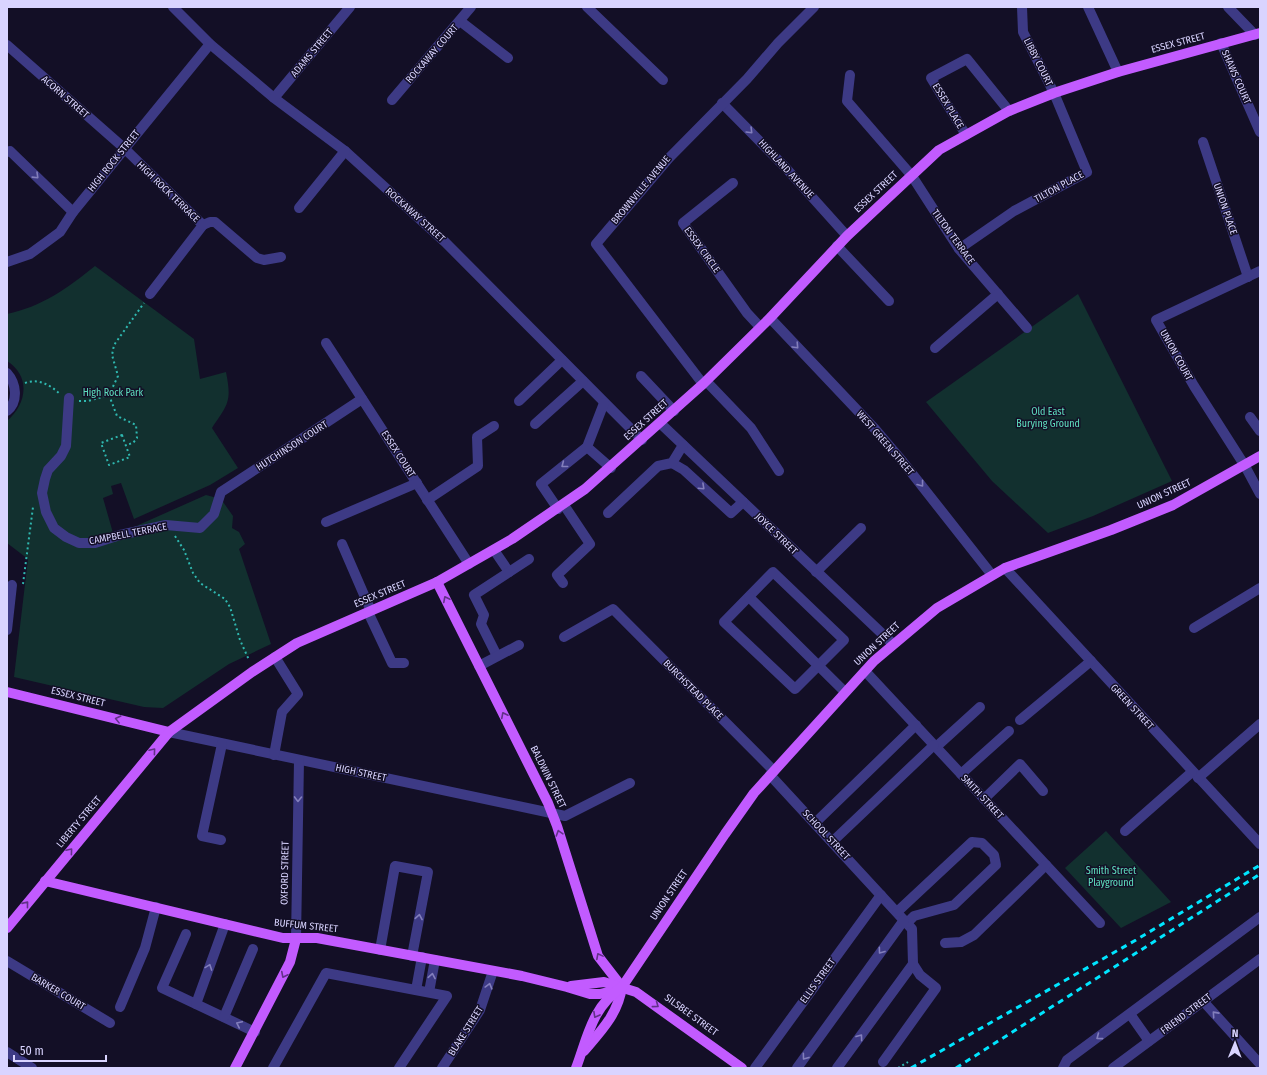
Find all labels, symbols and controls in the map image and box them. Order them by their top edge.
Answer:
street label: ROCKAWAY COURT [403,22,461,86]
street label: ADAMS STREET [288,26,336,80]
street label: ESSEX STREET [1150,30,1207,56]
street label: LIBBY COURT [1021,36,1055,88]
street label: SHAWS COURT [1219,48,1253,106]
street label: ACORN STREET [39,73,91,121]
street label: ESSEX PLACE [930,81,966,131]
one-way arrow [745,126,753,134]
street label: HIGH ROCK STREET [85,127,143,194]
street label: HIGHLAND AVENUE [756,137,816,201]
street label: BROWNVILLE AVENUE [609,153,673,227]
street label: HIGH ROCK TERRACE [134,159,202,225]
street label: TILTON PLACE [1032,168,1086,205]
street label: ESSEX STREET [852,169,901,215]
one-way arrow [31,171,39,179]
street label: UNION PLACE [1211,182,1240,237]
street label: ROCKAWAY STREET [383,185,447,245]
street label: TILTON TERRACE [929,207,977,267]
street label: ESSEX CIRCLE [681,225,723,275]
street label: UNION COURT [1157,328,1195,383]
one-way arrow [792,341,799,349]
park label: High Rock Park [83,387,144,399]
street label: ESSEX STREET [621,397,671,443]
park label: Old East Burying Ground [1016,406,1080,430]
street label: WEST GREEN STREET [854,408,917,478]
street label: HUTCHINSON COURT [254,418,330,474]
street label: ESSEX COURT [378,428,418,480]
one-way arrow [562,461,569,468]
street label: UNION STREET [1135,476,1193,512]
one-way arrow [916,480,923,487]
one-way arrow [697,482,705,489]
street label: JOYCE STREET [752,511,800,557]
street label: CAMPBELL TERRACE [88,520,168,547]
street label: ESSEX STREET [352,578,408,610]
one-way arrow [443,596,450,603]
street label: UNION STREET [852,620,903,668]
street label: BURCHSTEAD PLACE [661,658,726,723]
street label: GREEN STREET [1108,682,1156,733]
street label: ESSEX STREET [50,685,107,710]
one-way arrow [501,712,509,719]
one-way arrow [114,716,121,724]
street label: BALDWIN STREET [528,744,569,811]
one-way arrow [149,748,156,756]
street label: HIGH STREET [334,762,388,784]
street label: SMITH STREET [958,772,1006,822]
street label: LIBERTY STREET [54,794,104,850]
one-way arrow [294,796,302,802]
street label: SCHOOL STREET [800,807,853,863]
one-way arrow [555,829,564,836]
street label: OXFORD STREET [278,841,292,905]
one-way arrow [65,848,72,856]
park label: Smith Street Playground [1086,865,1137,889]
street label: UNION STREET [648,867,690,922]
one-way arrow [21,902,28,909]
one-way arrow [415,914,423,920]
street label: BUFFUM STREET [273,917,339,935]
one-way arrow [879,947,886,954]
one-way arrow [596,953,604,960]
street label: ELLIS STREET [798,956,838,1006]
one-way arrow [205,964,213,971]
street label: BARKER COURT [29,971,87,1013]
one-way arrow [281,971,288,979]
one-way arrow [427,973,436,979]
one-way arrow [484,983,493,990]
street label: FRIEND STREET [1158,991,1214,1037]
street label: SILSBEE STREET [662,992,720,1039]
one-way arrow [652,1000,659,1007]
street label: BLAKE STREET [446,1004,486,1058]
one-way arrow [593,1011,600,1018]
one-way arrow [1213,1012,1220,1019]
one-way arrow [236,1021,244,1029]
north arrow [1215,1023,1255,1063]
text: N [1232,1027,1239,1040]
one-way arrow [1096,1032,1103,1039]
one-way arrow [855,1034,862,1041]
scale bar [14,1037,106,1063]
text: 50 m [20,1044,44,1058]
one-way arrow [803,1052,810,1059]

